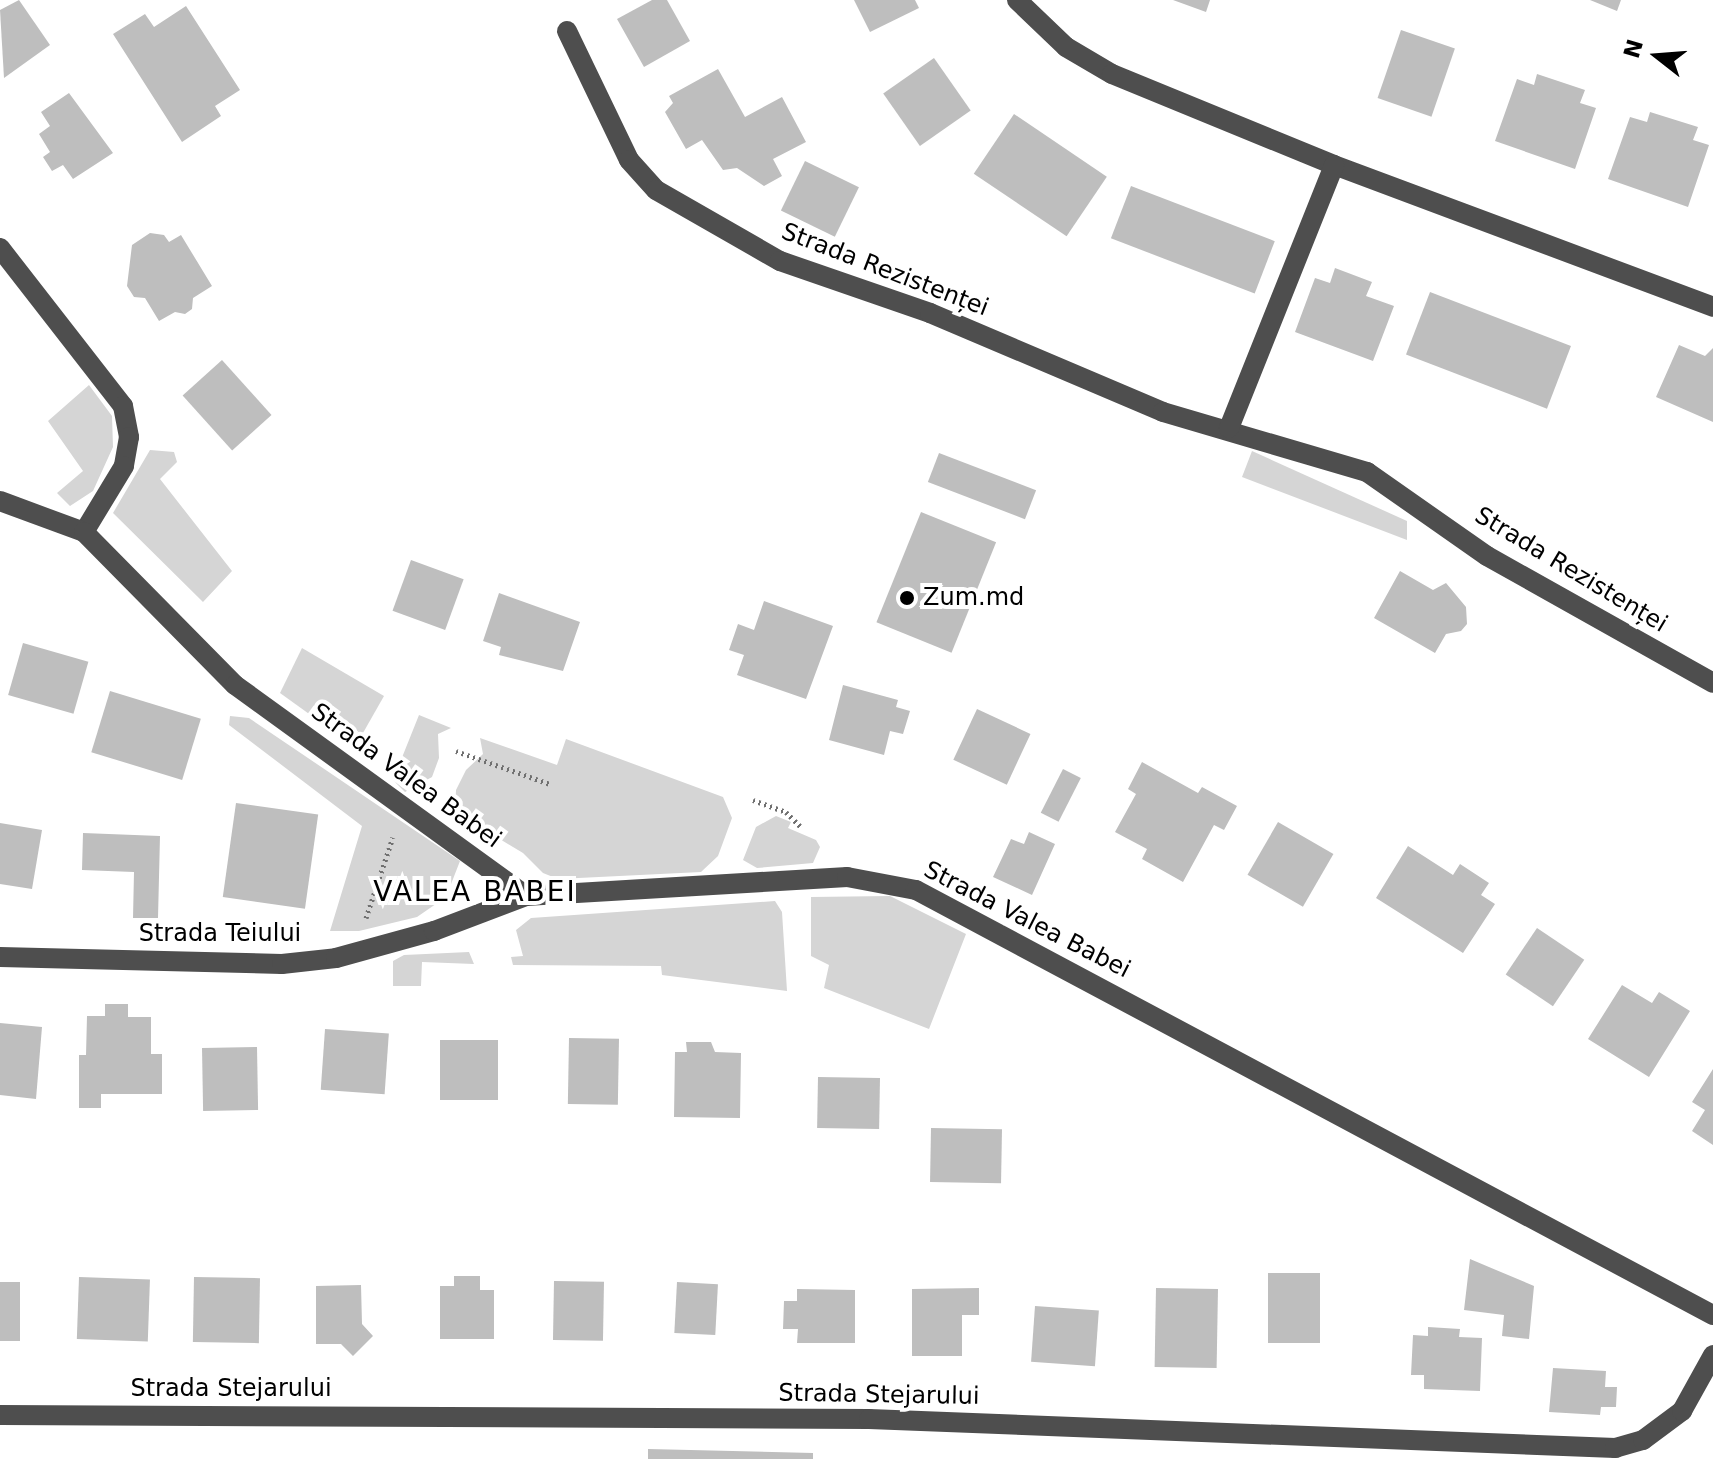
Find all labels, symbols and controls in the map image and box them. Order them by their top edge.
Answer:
north arrow [1617,16,1697,96]
text: N [1619,36,1648,61]
street label: Strada Rezistenței [778,217,992,323]
street label: Strada Rezistenței [1470,501,1672,639]
place label: Zum.md [923,584,1024,612]
marker: Zum.md [898,589,916,607]
street label: Strada Valea Babei [305,697,507,855]
street label: Strada Valea Babei [919,855,1135,985]
district label: VALEA BABEI [373,875,577,909]
street label: Strada Teiului [139,920,301,948]
street label: Strada Stejarului [130,1375,332,1403]
street label: Strada Stejarului [778,1379,980,1411]

